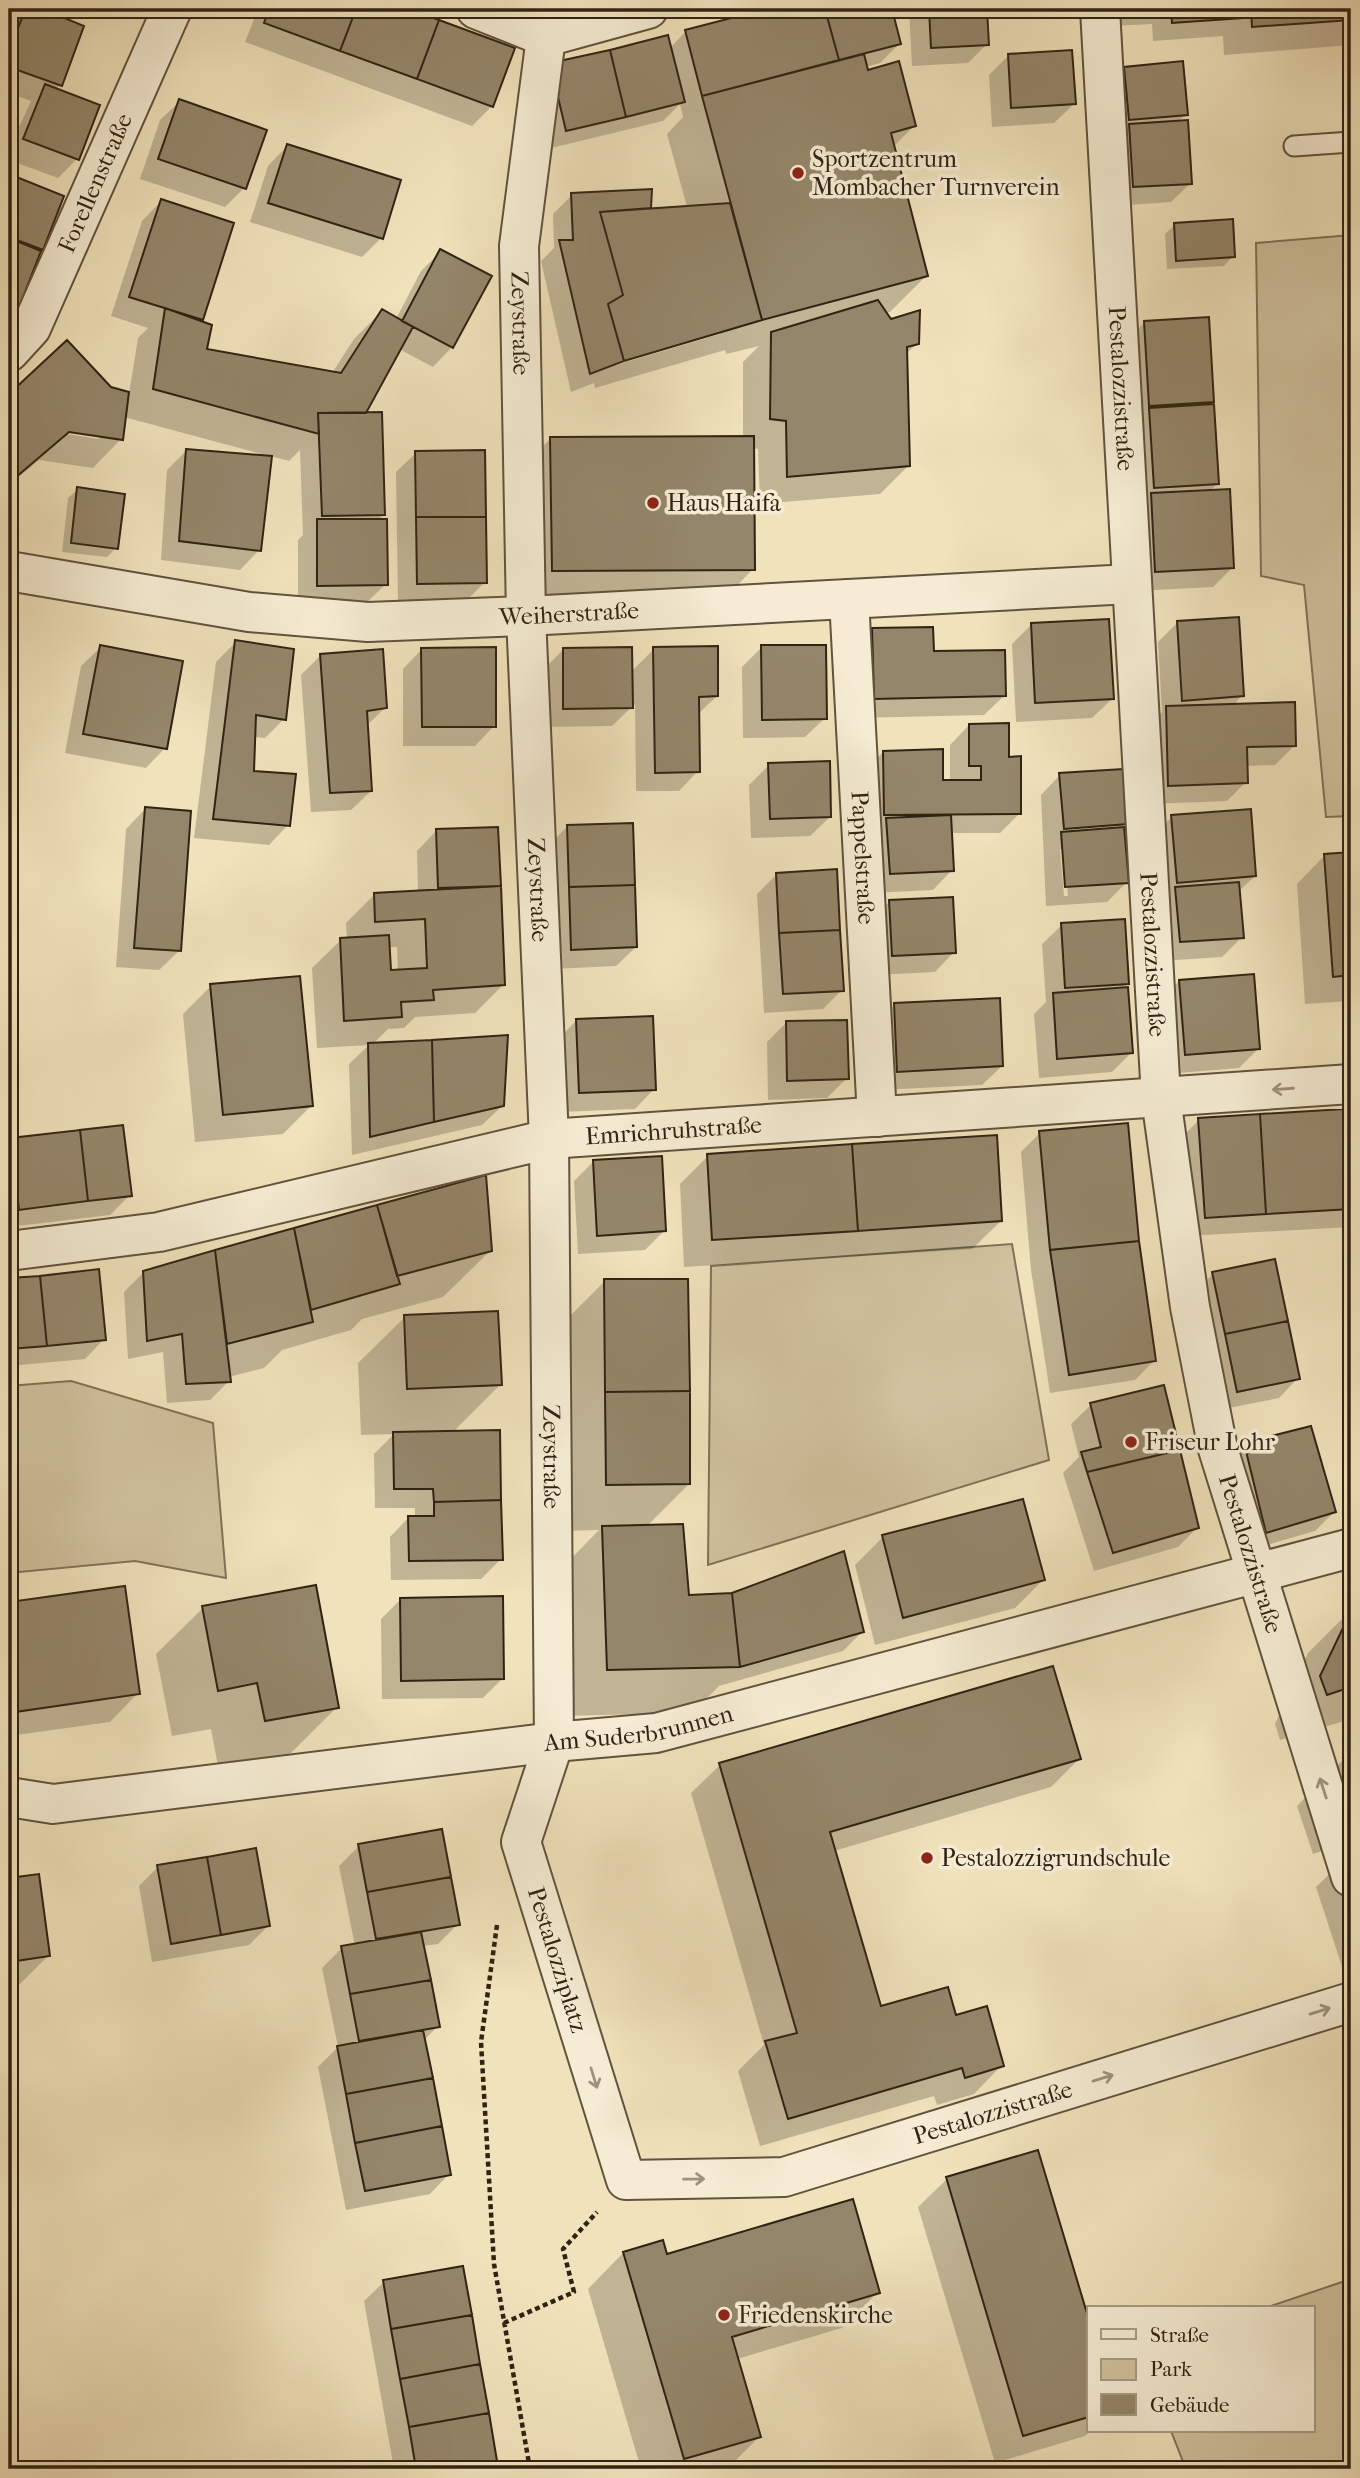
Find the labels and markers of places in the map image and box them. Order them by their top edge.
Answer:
place label: Sportzentrum Mombacher Turnverein [812,145,1060,201]
marker: Sportzentrum Mombacher Turnverein [790,165,806,181]
place label: Haus Haifa [667,489,782,517]
marker: Haus Haifa [645,495,661,511]
place label: Friseur Lohr [1145,1428,1276,1456]
marker: Friseur Lohr [1123,1434,1139,1450]
place label: Pestalozzigrundschule [941,1844,1170,1872]
marker: Pestalozzigrundschule [919,1850,935,1866]
place label: Friedenskirche [738,2301,893,2329]
marker: Friedenskirche [716,2307,732,2323]

